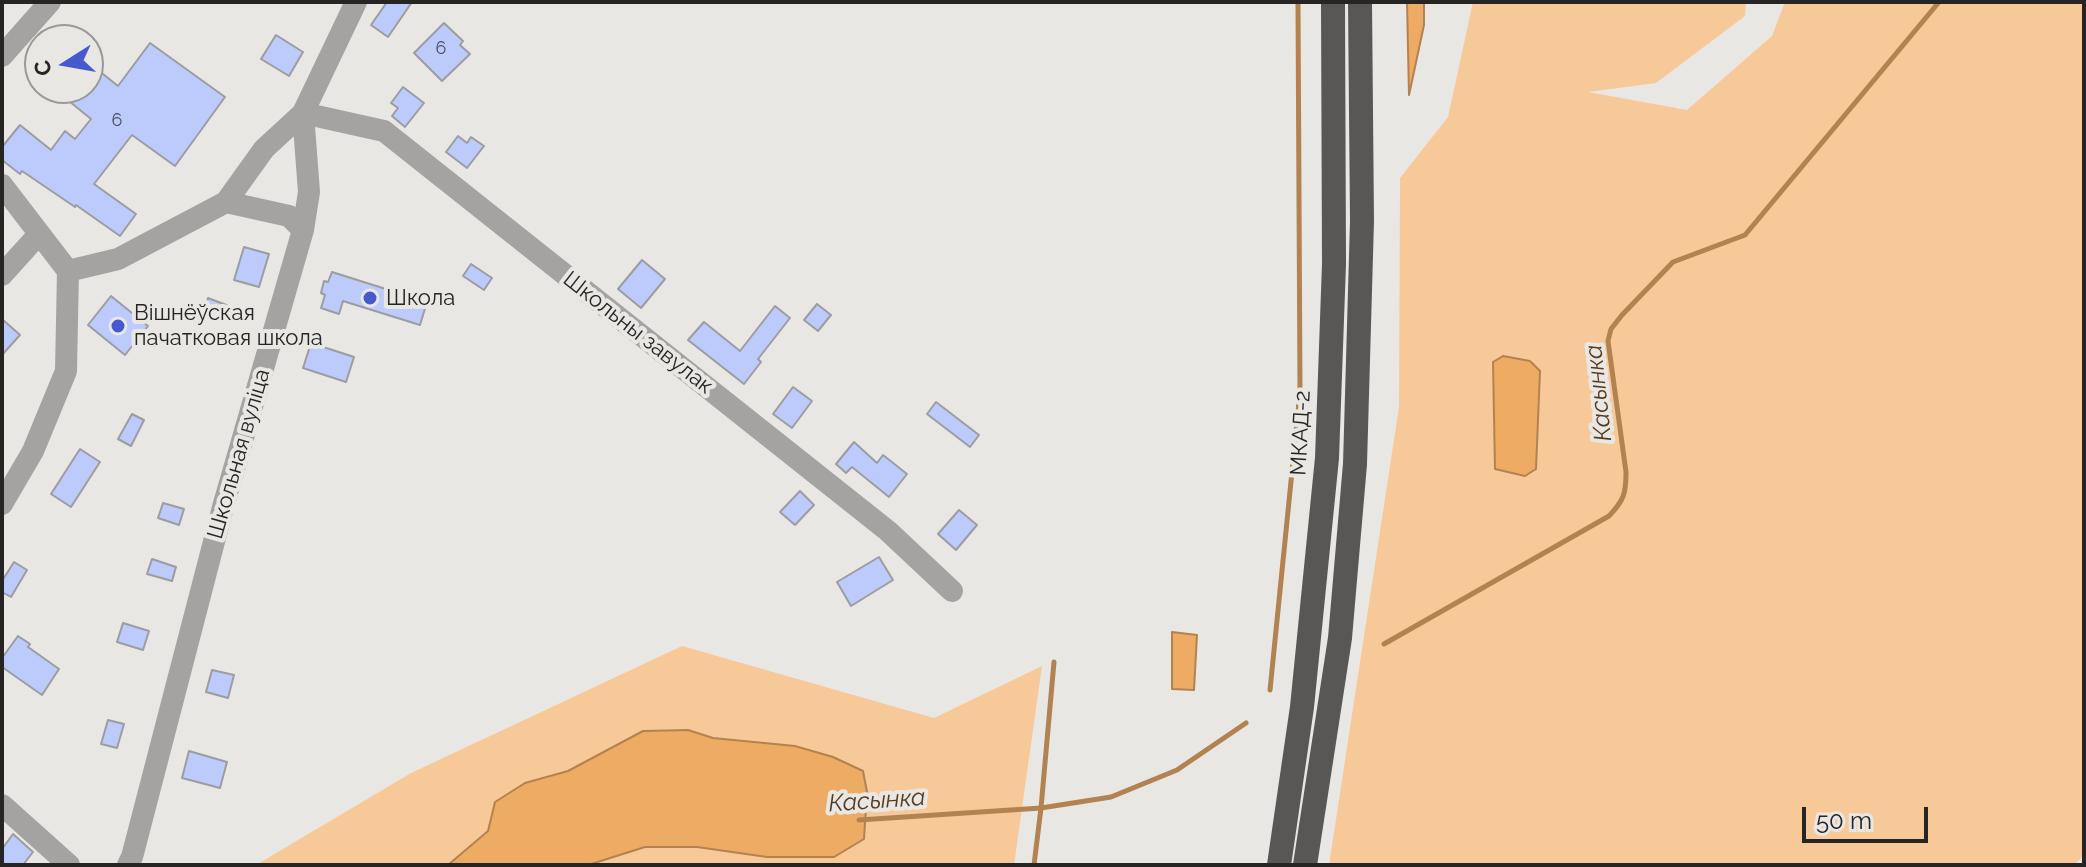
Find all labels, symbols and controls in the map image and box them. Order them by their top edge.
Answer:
north arrow [24,24,104,104]
house number: 6 [436,38,446,60]
text: С [28,58,57,78]
house number: 6 [112,110,122,132]
street label: Школьны завулак [558,266,718,400]
place label: Школа [386,285,455,311]
marker: Школа [361,289,379,307]
place label: Вішнёўская пачатковая школа [134,300,323,352]
marker: Вішнёўская пачатковая школа [109,317,127,335]
water label: Касынка [1580,343,1618,443]
street label: Школьная вуліца [202,366,276,542]
street label: МКАД-2 [1286,390,1316,476]
water label: Касынка [828,783,926,819]
scale bar [1806,791,1932,841]
text: 50 m [1816,806,1872,835]

